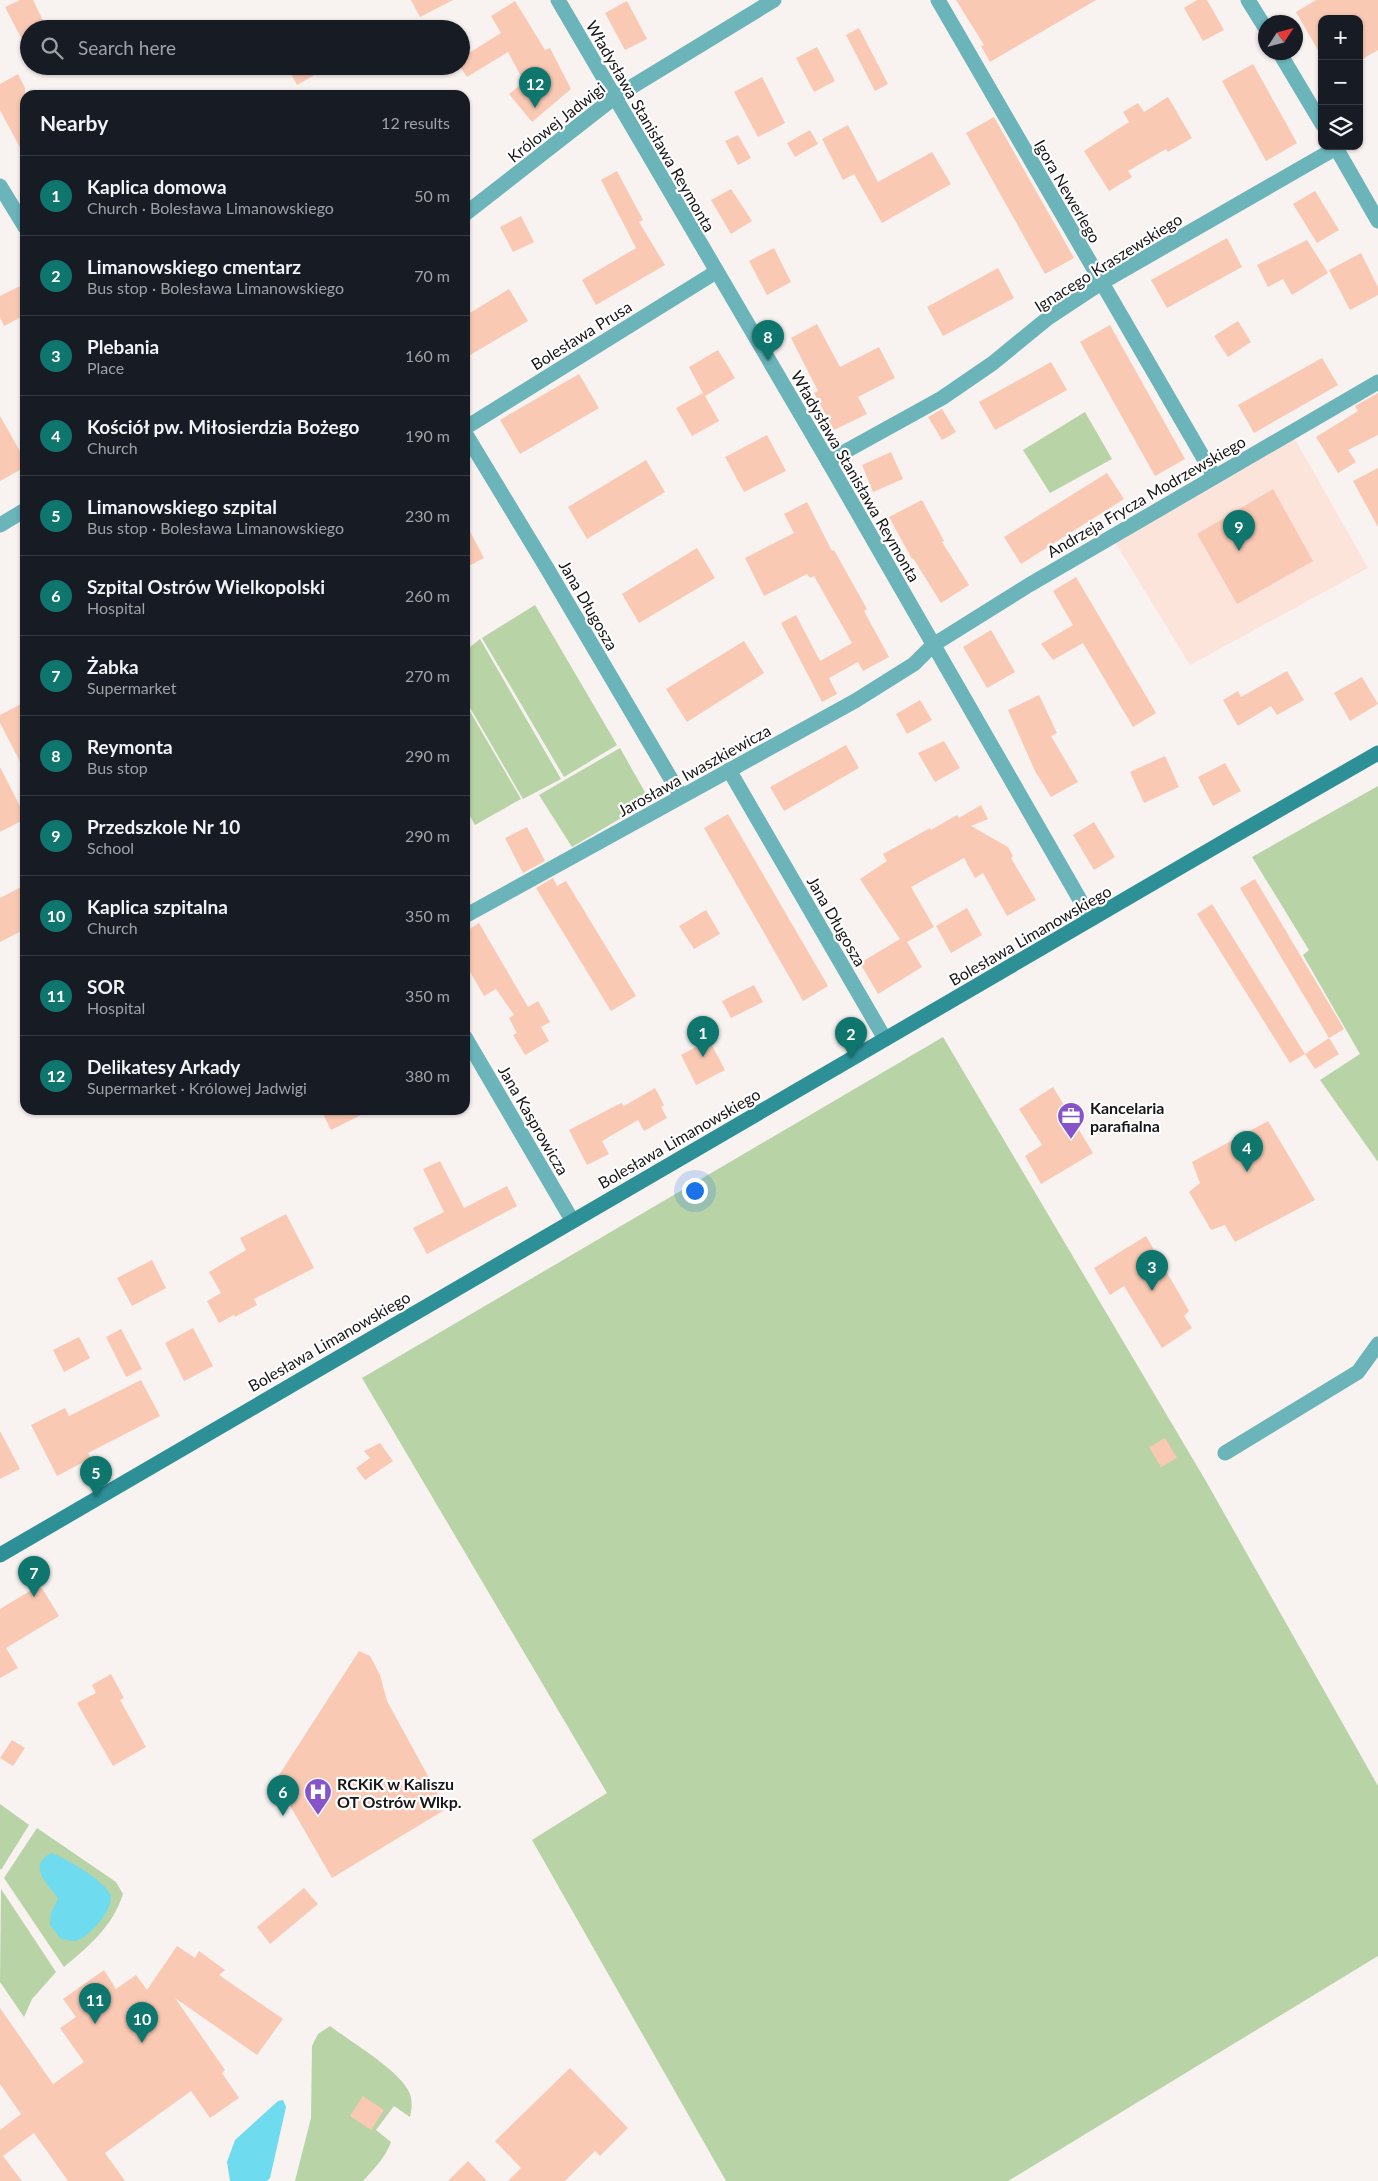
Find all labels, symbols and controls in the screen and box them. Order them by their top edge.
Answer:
north arrow [1258,15,1303,60]
map controls [1318,15,1363,150]
button: + [1318,15,1363,60]
street label: Władysława Stanisława Reymonta [583,17,719,235]
search box [20,20,470,75]
icon: search [38,34,66,62]
text: Search here [78,36,176,59]
button: − [1318,60,1363,105]
pin: 12 [519,67,551,108]
street label: Królowej Jadwigi [504,78,608,166]
button: layers [1318,105,1363,150]
text: Nearby [40,110,108,135]
text: 12 results [381,113,450,132]
street label: Igora Newerlego [1031,136,1105,246]
text: Kaplica domowa [87,175,227,198]
text: 1 [51,186,61,205]
text: 50 m [414,186,450,205]
text: Church · Bolesława Limanowskiego [87,198,334,217]
street label: Ignacego Kraszewskiego [1031,209,1185,315]
text: Limanowskiego cmentarz [87,255,301,278]
text: 2 [51,266,61,285]
text: 70 m [414,266,450,285]
text: Bus stop · Bolesława Limanowskiego [87,278,344,297]
street label: Bolesława Prusa [527,297,635,373]
pin: 8 [752,320,784,361]
text: Plebania [87,335,159,358]
text: 3 [51,346,61,365]
text: 160 m [405,346,450,365]
text: Place [87,358,124,377]
street label: Władysława Stanisława Reymonta [788,367,924,585]
text: Kościół pw. Miłosierdzia Bożego [87,415,359,438]
text: 4 [51,426,61,445]
text: 190 m [405,426,450,445]
street label: Andrzeja Frycza Modrzewskiego [1043,431,1249,561]
text: Church [87,438,138,457]
text: Limanowskiego szpital [87,495,277,518]
text: 5 [51,506,61,525]
text: 230 m [405,506,450,525]
pin: 9 [1223,510,1255,551]
text: Bus stop · Bolesława Limanowskiego [87,518,344,537]
street label: Jana Długosza [556,557,622,653]
text: Szpital Ostrów Wielkopolski [87,575,325,598]
text: 6 [51,586,61,605]
text: 260 m [405,586,450,605]
text: Hospital [87,598,145,617]
text: Żabka [87,655,139,678]
text: 7 [51,666,61,685]
text: 270 m [405,666,450,685]
text: Supermarket [87,678,176,697]
street label: Jarosława Iwaszkiewicza [614,720,774,820]
text: Reymonta [87,735,173,758]
text: 8 [51,746,61,765]
text: 290 m [405,746,450,765]
text: Bus stop [87,758,148,777]
text: Przedszkole Nr 10 [87,815,240,838]
text: 9 [51,826,61,845]
text: 290 m [405,826,450,845]
text: School [87,838,134,857]
street label: Jana Długosza [804,873,870,969]
street label: Bolesława Limanowskiego [946,881,1114,989]
text: Kaplica szpitalna [87,895,228,918]
text: 10 [47,906,65,925]
text: 350 m [405,906,450,925]
text: Church [87,918,138,937]
text: SOR [87,975,125,998]
text: 11 [47,986,65,1005]
text: 350 m [405,986,450,1005]
text: Hospital [87,998,145,1017]
pin: 1 [687,1016,719,1057]
pin: 2 [835,1017,867,1058]
text: Delikatesy Arkady [87,1055,240,1078]
street label: Jana Kasprowicza [495,1062,573,1178]
text: 12 [47,1066,65,1085]
text: 380 m [405,1066,450,1085]
text: Supermarket · Królowej Jadwigi [87,1078,307,1097]
street label: Bolesława Limanowskiego [595,1084,763,1192]
place label: Kancelaria parafialna [1090,1098,1164,1135]
office icon: Kancelaria parafialna [1056,1101,1086,1140]
pin: 4 [1231,1131,1263,1172]
your location [682,1178,708,1204]
pin: 3 [1136,1250,1168,1291]
street label: Bolesława Limanowskiego [245,1287,413,1395]
pin: 5 [80,1456,112,1497]
pin: 7 [18,1556,50,1597]
place label: RCKiK w Kaliszu OT Ostrów Wlkp. [337,1774,462,1811]
pin: 6 [267,1775,299,1816]
hospital icon: RCKiK w Kaliszu OT Ostrów Wlkp. [303,1777,333,1816]
pin: 11 [79,1983,111,2024]
pin: 10 [126,2002,158,2043]

